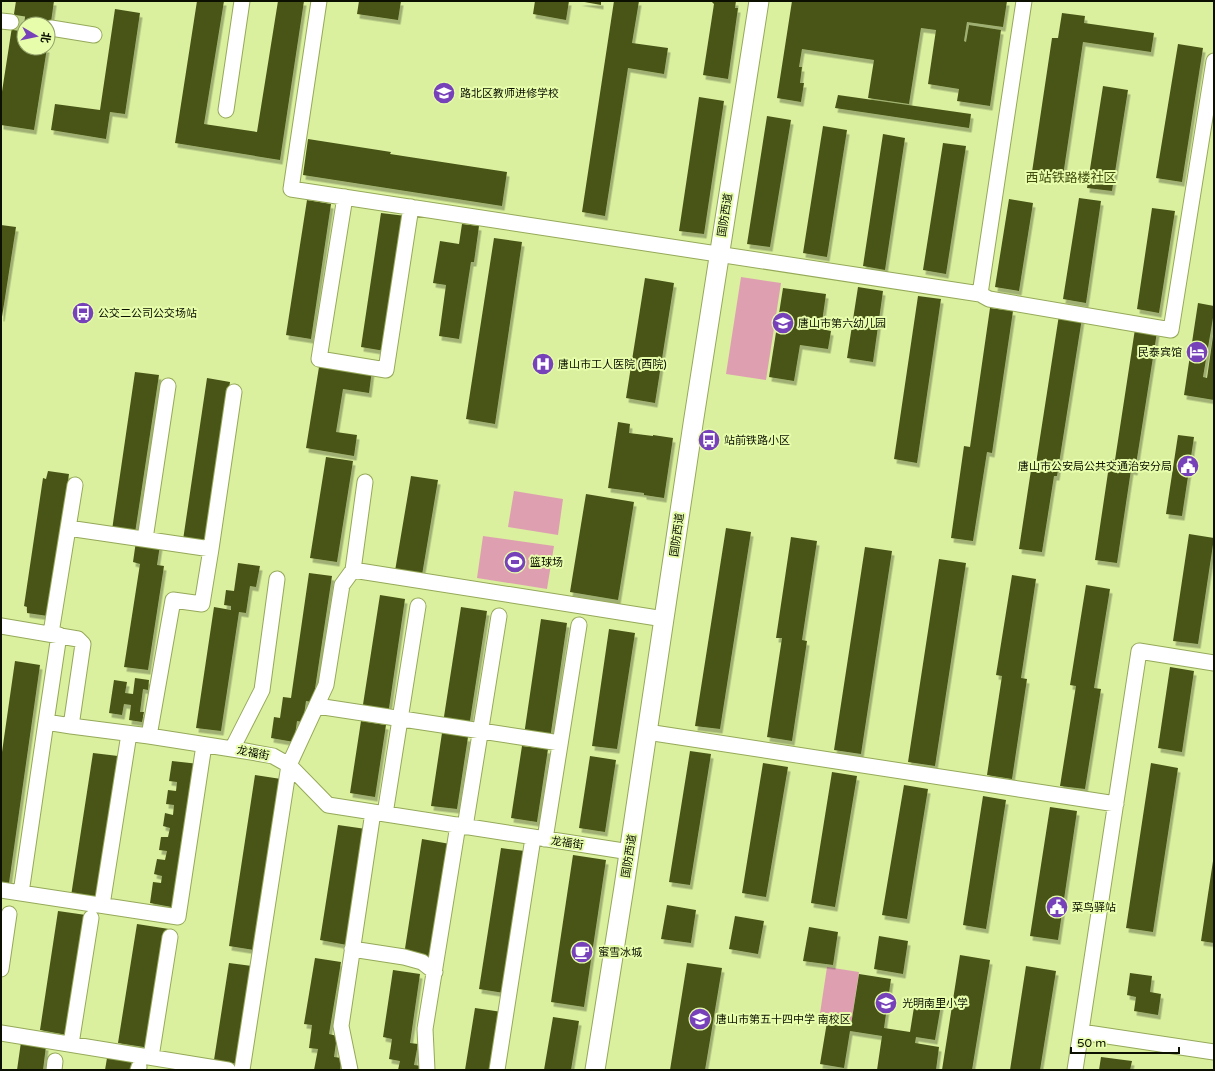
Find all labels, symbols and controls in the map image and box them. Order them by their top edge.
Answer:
north arrow [16,16,56,56]
text: 北 [38,31,53,44]
school or university icon: 路北区教师进修学校 [431,80,457,106]
place label: 路北区教师进修学校 [460,87,559,100]
district label: 西站铁路楼社区 [1025,170,1117,186]
street label: 国防西道 [715,192,735,238]
bus stop icon: 公交二公司公交场站 [70,300,96,326]
place label: 公交二公司公交场站 [98,307,197,320]
school or university icon: 唐山市第六幼儿园 [770,310,796,336]
place label: 唐山市第六幼儿园 [798,317,886,330]
hotel icon: 民泰宾馆 [1184,339,1210,365]
place label: 民泰宾馆 [1138,346,1182,359]
hospital icon: 唐山市工人医院 (西院) [530,351,556,377]
place label: 唐山市工人医院 (西院) [558,358,667,371]
bus stop icon: 站前铁路小区 [696,427,722,453]
place label: 站前铁路小区 [724,434,790,447]
public building icon: 唐山市公安局公共交通治安分局 [1175,453,1201,479]
place label: 唐山市公安局公共交通治安分局 [1018,460,1172,473]
street label: 国防西道 [668,512,686,558]
sports icon: 篮球场 [502,549,528,575]
place label: 篮球场 [530,556,563,569]
street label: 龙福街 [236,743,270,763]
street label: 国防西道 [619,833,639,879]
street label: 龙福街 [550,834,584,852]
public building icon: 菜鸟驿站 [1044,894,1070,920]
place label: 菜鸟驿站 [1072,901,1116,914]
cafe icon: 蜜雪冰城 [569,939,595,965]
place label: 蜜雪冰城 [598,946,642,959]
school or university icon: 光明南里小学 [873,990,899,1016]
place label: 光明南里小学 [902,997,968,1010]
school or university icon: 唐山市第五十四中学 南校区 [687,1006,713,1032]
place label: 唐山市第五十四中学 南校区 [716,1013,851,1026]
scale bar [1071,1029,1179,1055]
text: 50 m [1077,1036,1106,1050]

